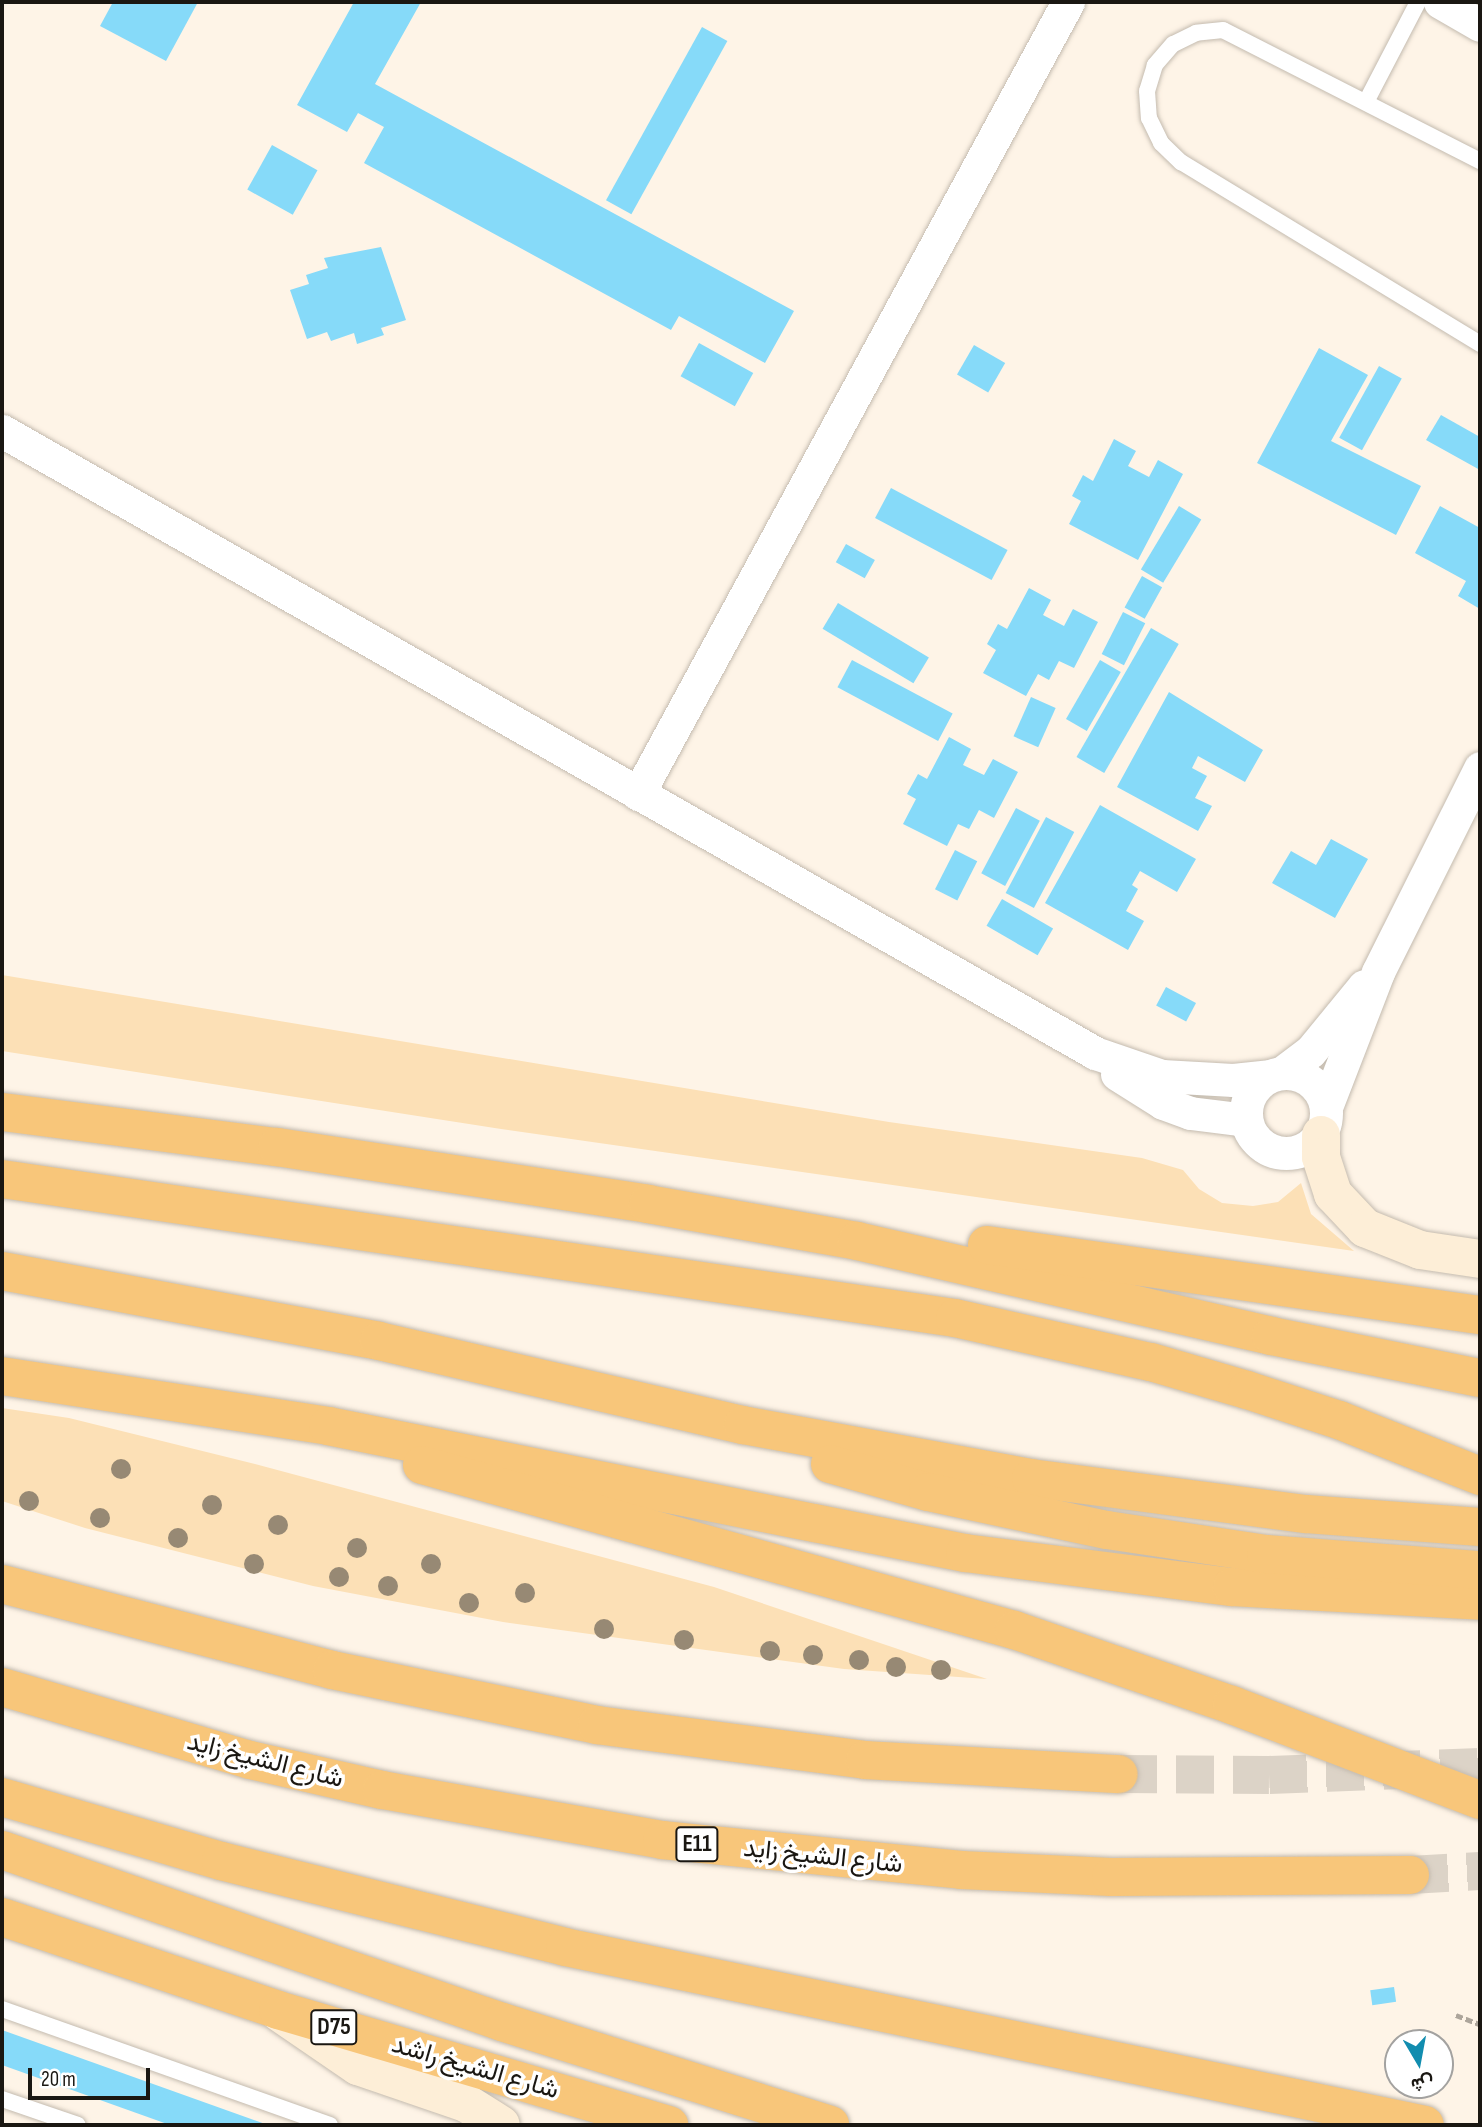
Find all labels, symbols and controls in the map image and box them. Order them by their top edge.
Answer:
street label: شارع الشيخ زايد [184,1727,346,1795]
road number: E11 [674,1824,720,1865]
street label: شارع الشيخ زايد [742,1833,904,1881]
road number: D75 [310,2006,358,2048]
street label: شارع الشيخ راشد [388,2029,562,2107]
north arrow [1384,2029,1454,2099]
scale bar [32,2054,154,2098]
text: 20 m [41,2067,76,2092]
text: ش [1409,2070,1436,2097]

